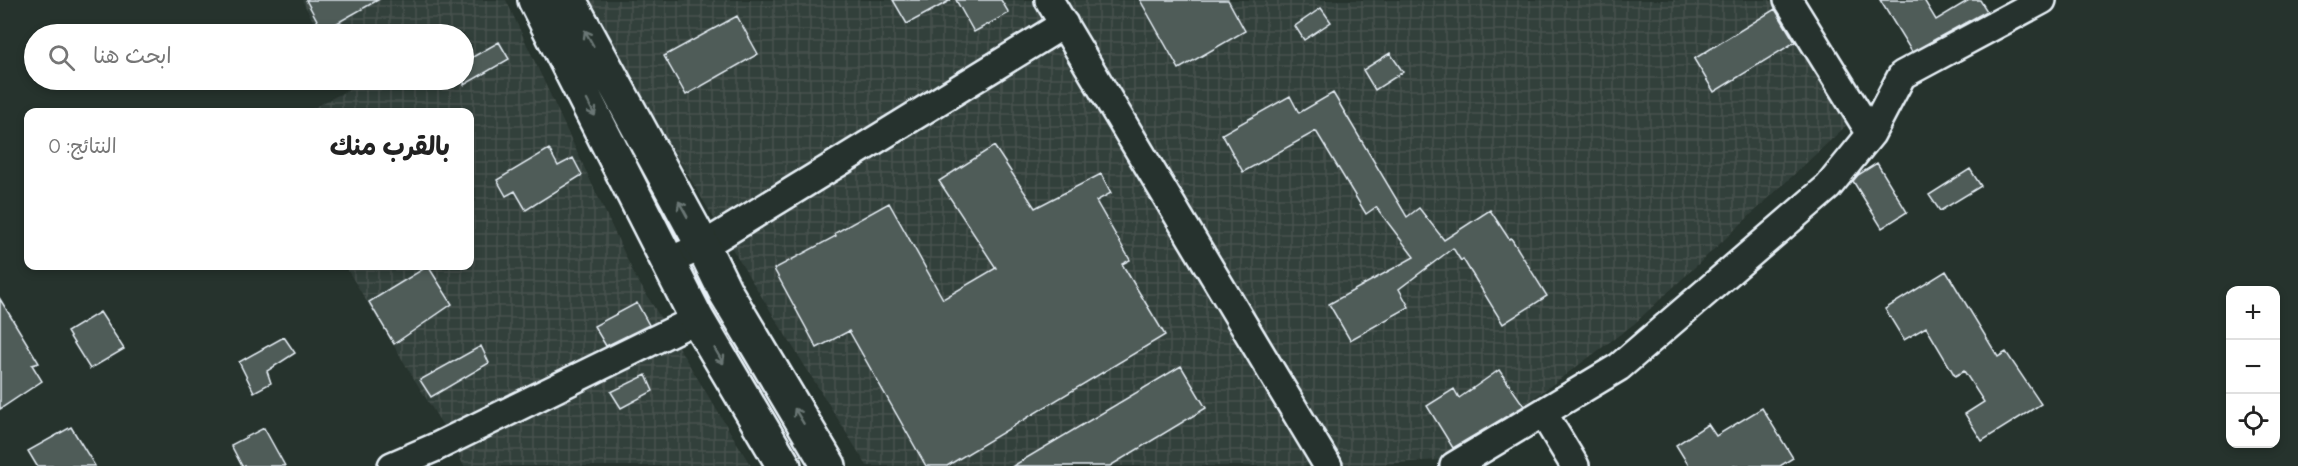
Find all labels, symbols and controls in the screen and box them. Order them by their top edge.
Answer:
search box [24,24,474,90]
one-way arrow [583,30,595,47]
icon: search [45,41,78,74]
text: ابحث هنا [93,41,172,69]
one-way arrow [585,99,597,117]
text: بالقرب منك [330,129,450,162]
text: النتائج: 0 [48,133,117,158]
one-way arrow [677,201,689,218]
map controls [2226,286,2280,448]
button: + [2226,286,2280,340]
button: − [2226,340,2280,394]
one-way arrow [713,347,725,364]
button: locate [2226,394,2280,448]
one-way arrow [792,408,804,425]

